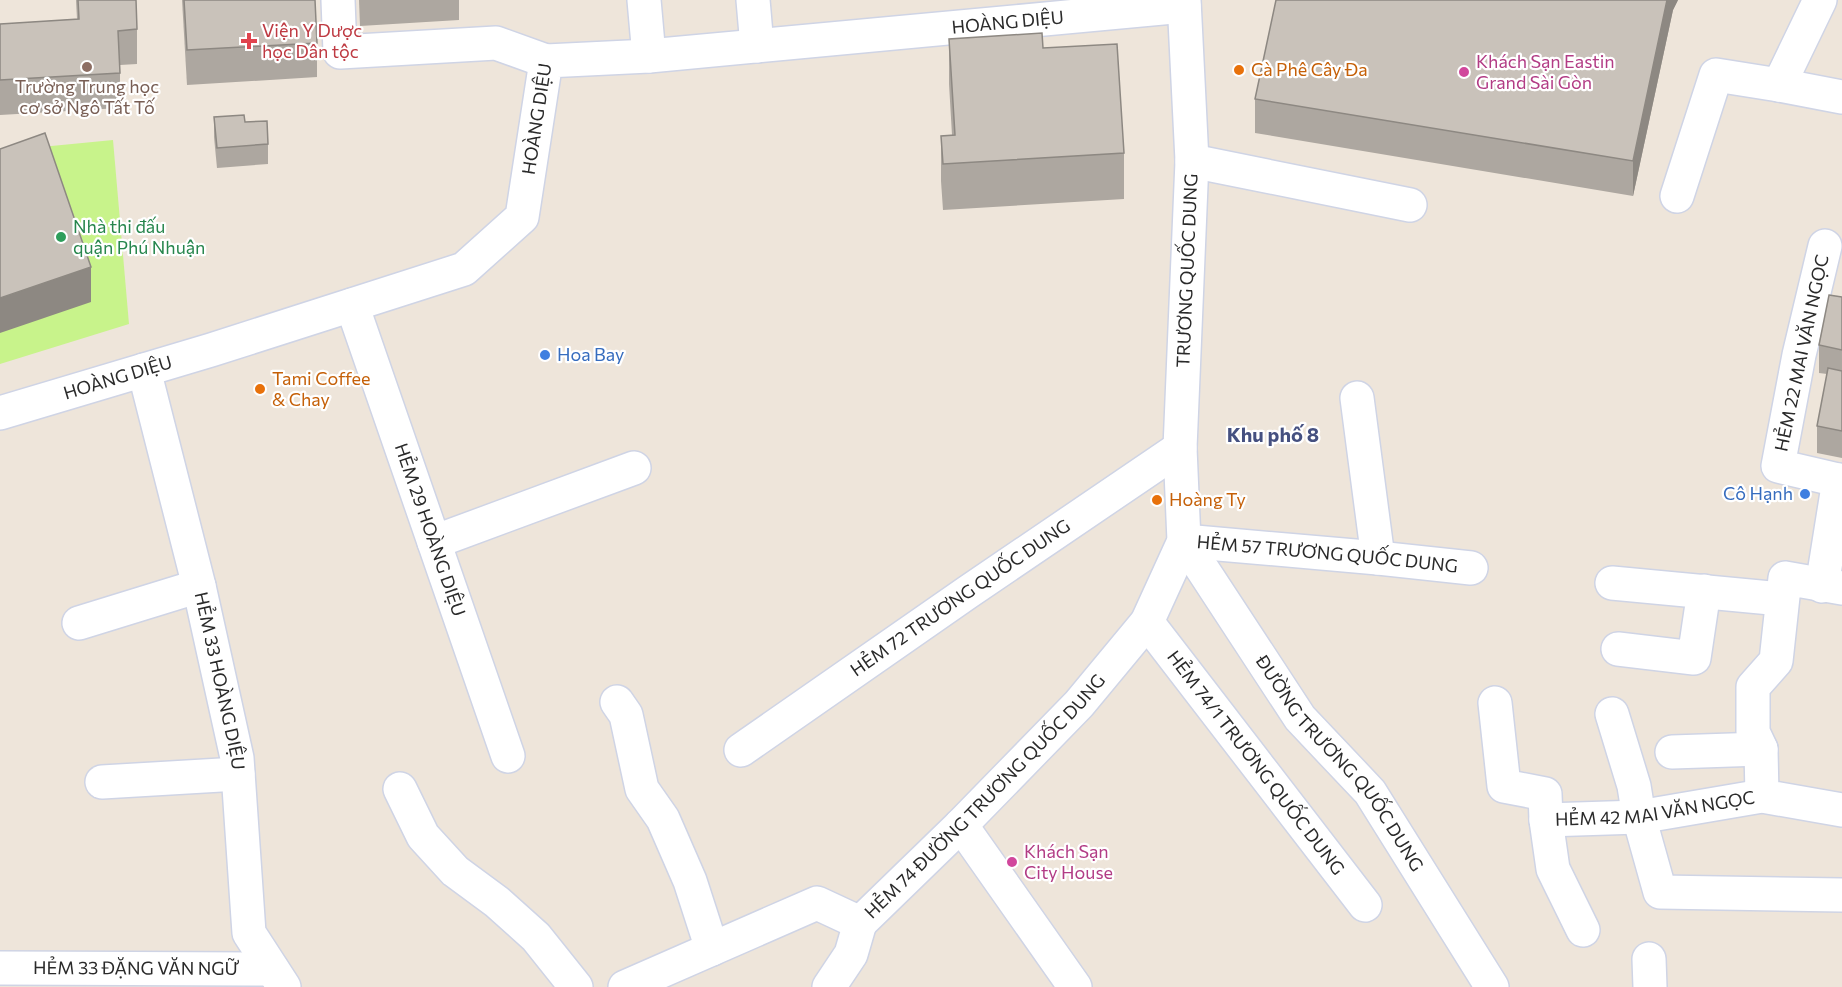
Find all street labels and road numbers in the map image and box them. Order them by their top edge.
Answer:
street label: HOÀNG DIỆU [951,5,1065,38]
street label: HOÀNG DIỆU [517,62,556,176]
street label: TRƯƠNG QUỐC DUNG [1171,173,1201,368]
street label: HẺM 22 MAI VĂN NGỌC [1769,252,1833,453]
street label: HOÀNG DIỆU [61,350,175,403]
street label: HẺM 29 HOÀNG DIỆU [391,440,471,619]
street label: HẺM 72 TRƯƠNG QUỐC DUNG [846,514,1074,680]
street label: HẺM 57 TRƯƠNG QUỐC DUNG [1196,530,1459,577]
street label: HẺM 33 HOÀNG DIỆU [191,590,250,770]
street label: HẺM 74/1 TRƯƠNG QUỐC DUNG [1163,646,1350,879]
street label: ĐƯỜNG TRƯƠNG QUỐC DUNG [1251,650,1429,875]
street label: HẺM 74 ĐƯỜNG TRƯƠNG QUỐC DUNG [860,669,1109,923]
street label: HẺM 42 MAI VĂN NGỌC [1555,785,1756,830]
street label: HẺM 33 ĐẶNG VĂN NGỮ [33,956,240,979]

